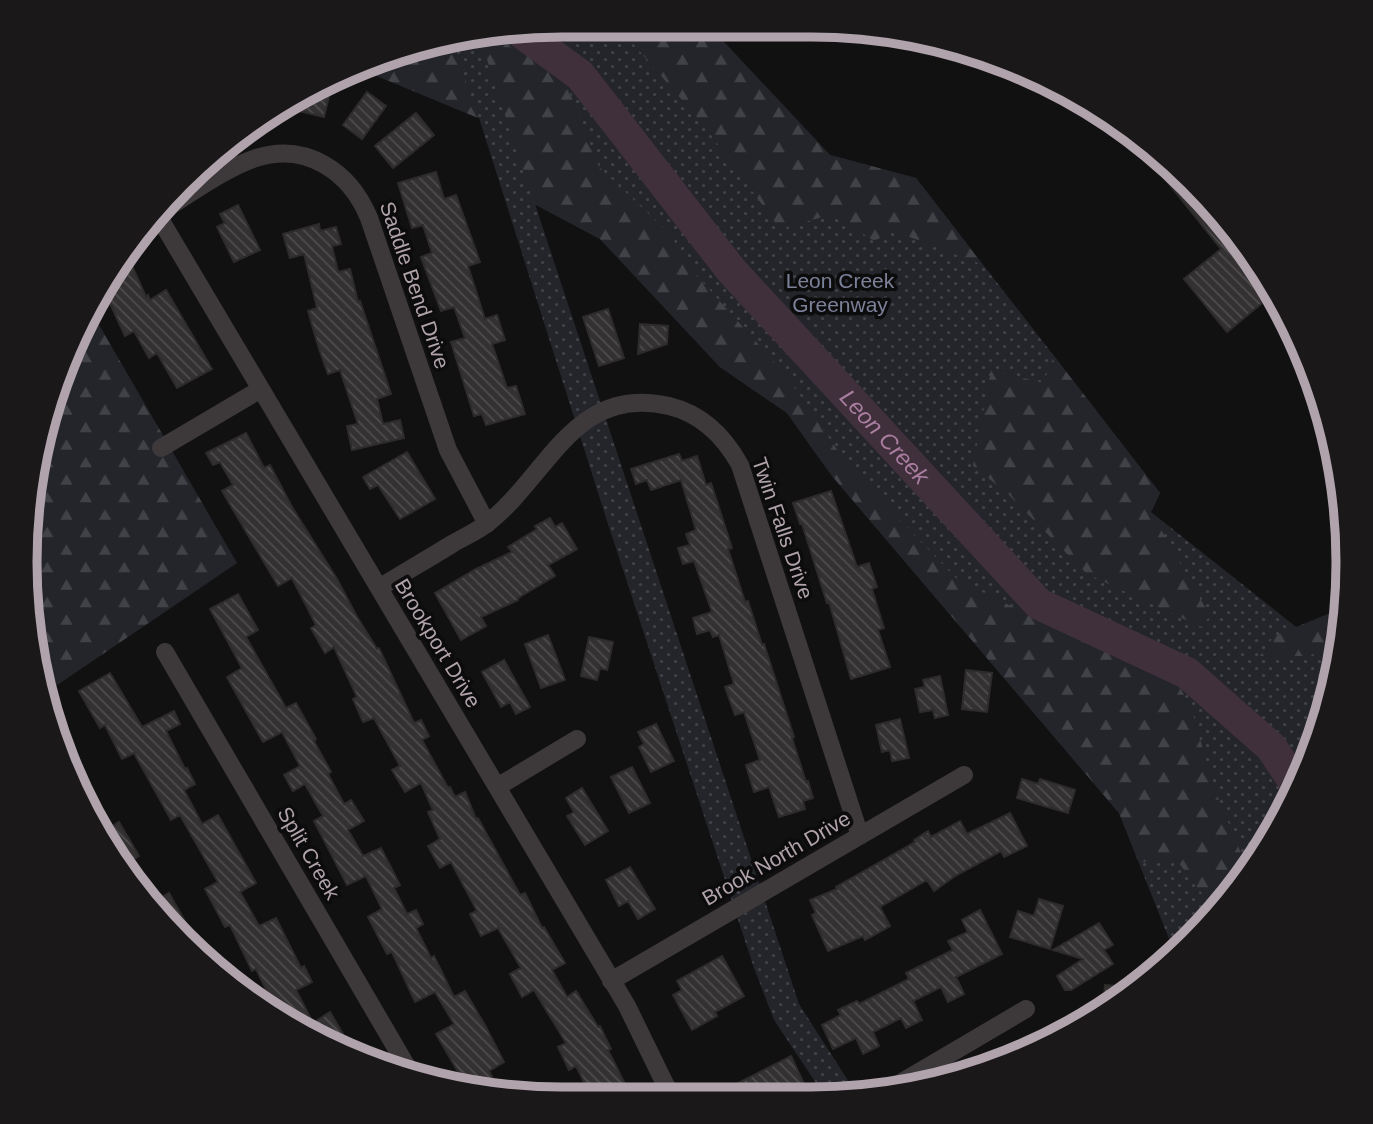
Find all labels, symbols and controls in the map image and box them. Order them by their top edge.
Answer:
street label: Saddle Bend Drive [376,198,454,372]
park label: Leon Creek Greenway [786,269,895,316]
water label: Leon Creek [835,384,936,490]
street label: Twin Falls Drive [748,454,818,602]
street label: Brookport Drive [391,575,485,711]
street label: Split Creek [273,803,345,904]
street label: Brook North Drive [698,806,854,910]

